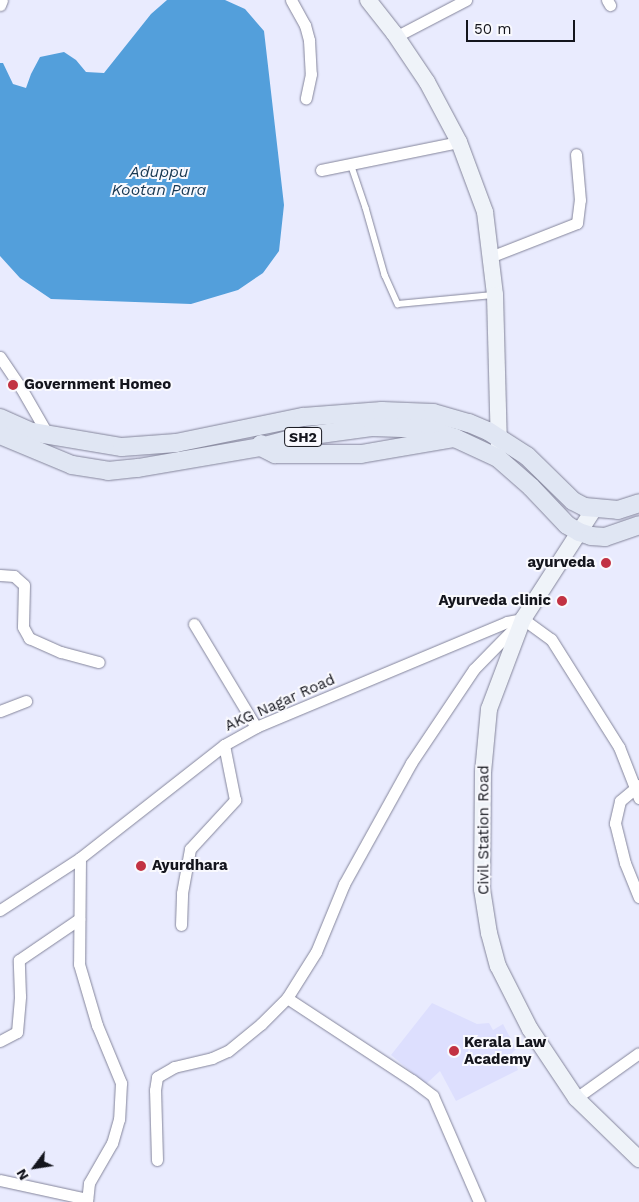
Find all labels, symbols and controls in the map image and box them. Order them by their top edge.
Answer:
scale bar [469,10,578,42]
text: 50 m [474,20,511,38]
water label: Aduppu Kootan Para [112,162,206,200]
place label: Government Homeo [24,376,171,394]
marker: Government Homeo [6,378,20,392]
road number: SH2 [283,426,323,448]
place label: ayurveda [528,554,595,572]
marker: ayurveda [599,556,613,570]
place label: Ayurveda clinic [438,592,551,610]
marker: Ayurveda clinic [555,594,569,608]
street label: AKG Nagar Road [222,671,338,735]
street label: Civil Station Road [475,765,493,895]
place label: Ayurdhara [152,857,228,875]
marker: Ayurdhara [134,859,148,873]
place label: Kerala Law Academy [464,1033,546,1068]
marker: Kerala Law Academy [448,1045,460,1057]
north arrow [10,1142,60,1192]
text: N [13,1166,32,1183]

